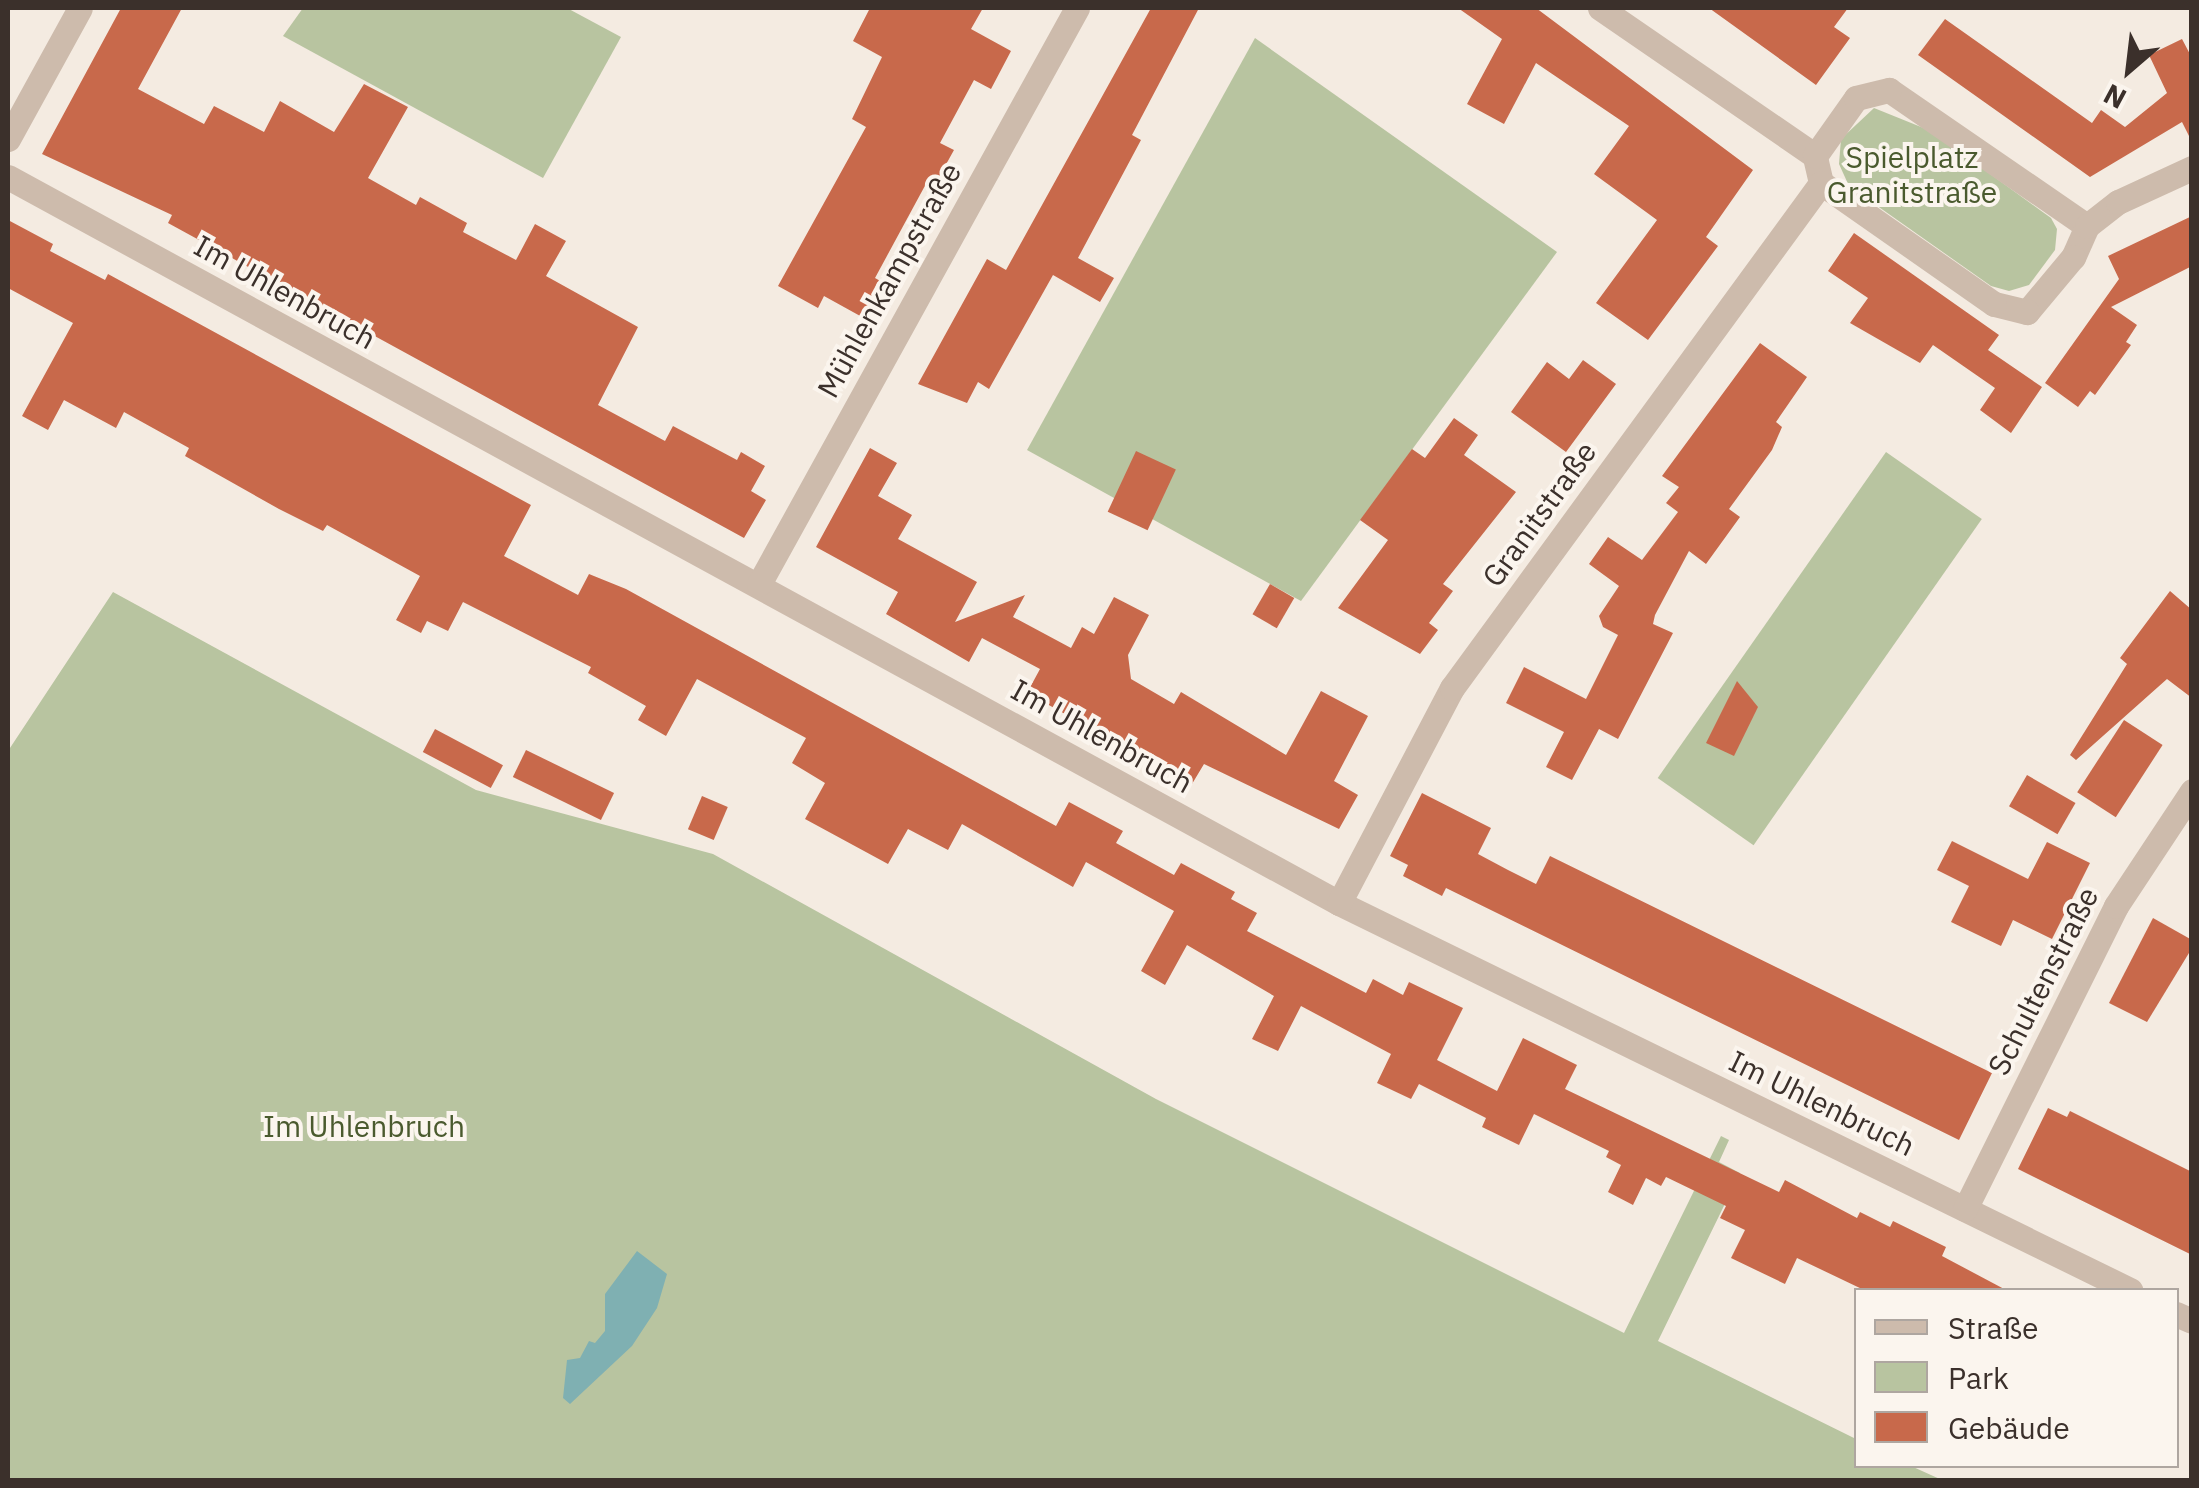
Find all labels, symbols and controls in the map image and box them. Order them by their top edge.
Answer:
north arrow [2079,20,2179,120]
text: N [2097,76,2132,118]
park label: Spielplatz Granitstraße [1827,139,1997,210]
street label: Mühlenkampstraße [810,156,968,404]
street label: Im Uhlenbruch [188,227,382,357]
street label: Granitstraße [1474,435,1604,593]
street label: Im Uhlenbruch [1005,671,1199,801]
street label: Schultenstraße [1980,881,2106,1081]
street label: Im Uhlenbruch [1723,1043,1921,1163]
park label: Im Uhlenbruch [263,1108,465,1144]
legend [1854,1288,2179,1468]
text: Straße [1948,1308,2039,1347]
text: Park [1948,1358,2009,1397]
text: Gebäude [1948,1408,2070,1447]

